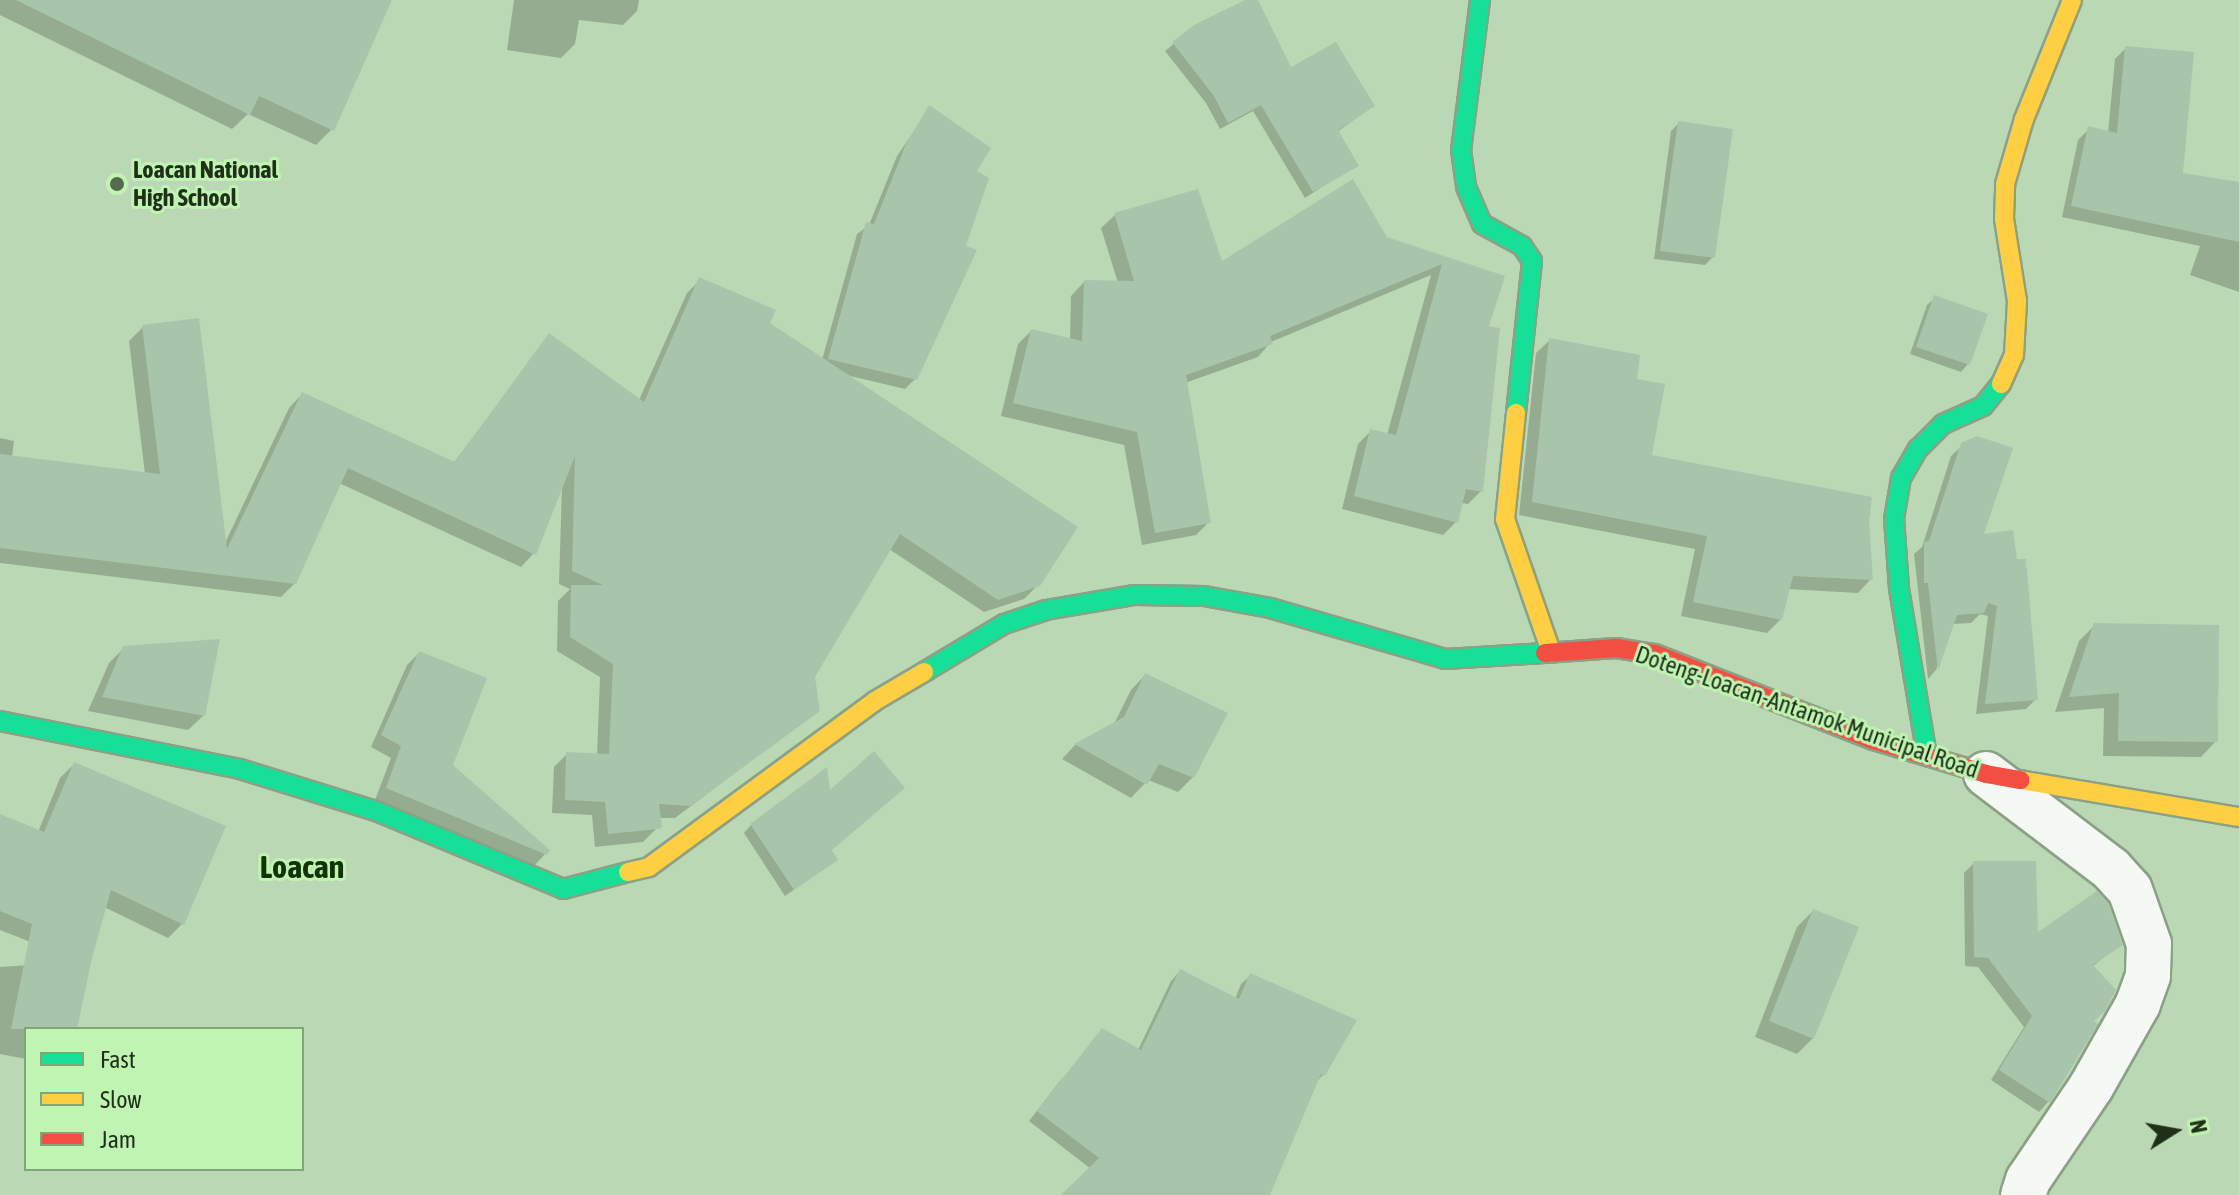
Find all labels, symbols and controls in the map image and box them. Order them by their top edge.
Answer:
place label: Loacan National High School [133,156,278,212]
marker: Loacan National High School [108,175,126,193]
street label: Doteng-Loacan-Antamok Municipal Road [1632,640,1982,784]
district label: Loacan [260,848,344,886]
legend [24,1027,304,1171]
text: Fast [100,1046,136,1073]
text: Slow [100,1086,142,1113]
north arrow [2135,1091,2215,1171]
text: N [2185,1118,2213,1135]
text: Jam [100,1126,136,1153]

